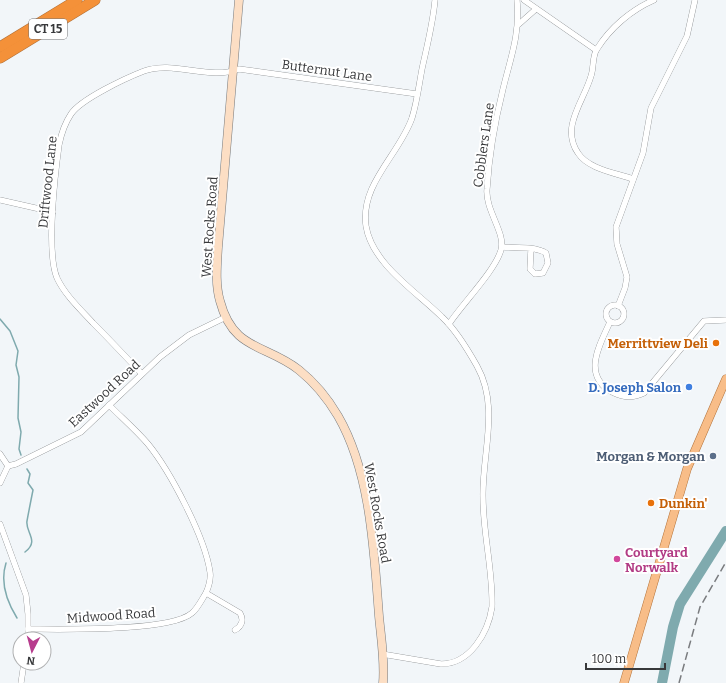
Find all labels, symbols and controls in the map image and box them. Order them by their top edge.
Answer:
road number: CT 15 [29,19,67,39]
street label: Butternut Lane [281,57,373,84]
street label: Cobblers Lane [470,102,497,188]
street label: Driftwood Lane [35,135,60,229]
street label: West Rocks Road [198,176,221,278]
place label: Merrittview Deli [607,336,708,351]
marker: Merrittview Deli [711,338,721,348]
street label: Eastwood Road [66,356,143,430]
place label: D. Joseph Salon [588,380,682,395]
marker: D. Joseph Salon [684,382,694,392]
place label: Morgan & Morgan [596,449,706,464]
marker: Morgan & Morgan [708,451,718,461]
street label: West Rocks Road [361,462,394,565]
place label: Dunkin' [659,496,707,511]
marker: Dunkin' [646,498,656,508]
place label: Courtyard Norwalk [625,545,688,575]
marker: Courtyard Norwalk [612,554,622,564]
street label: Midwood Road [66,605,156,626]
north arrow [12,631,52,671]
scale bar [586,645,665,671]
text: 100 m [592,652,627,666]
text: N [26,653,36,667]

